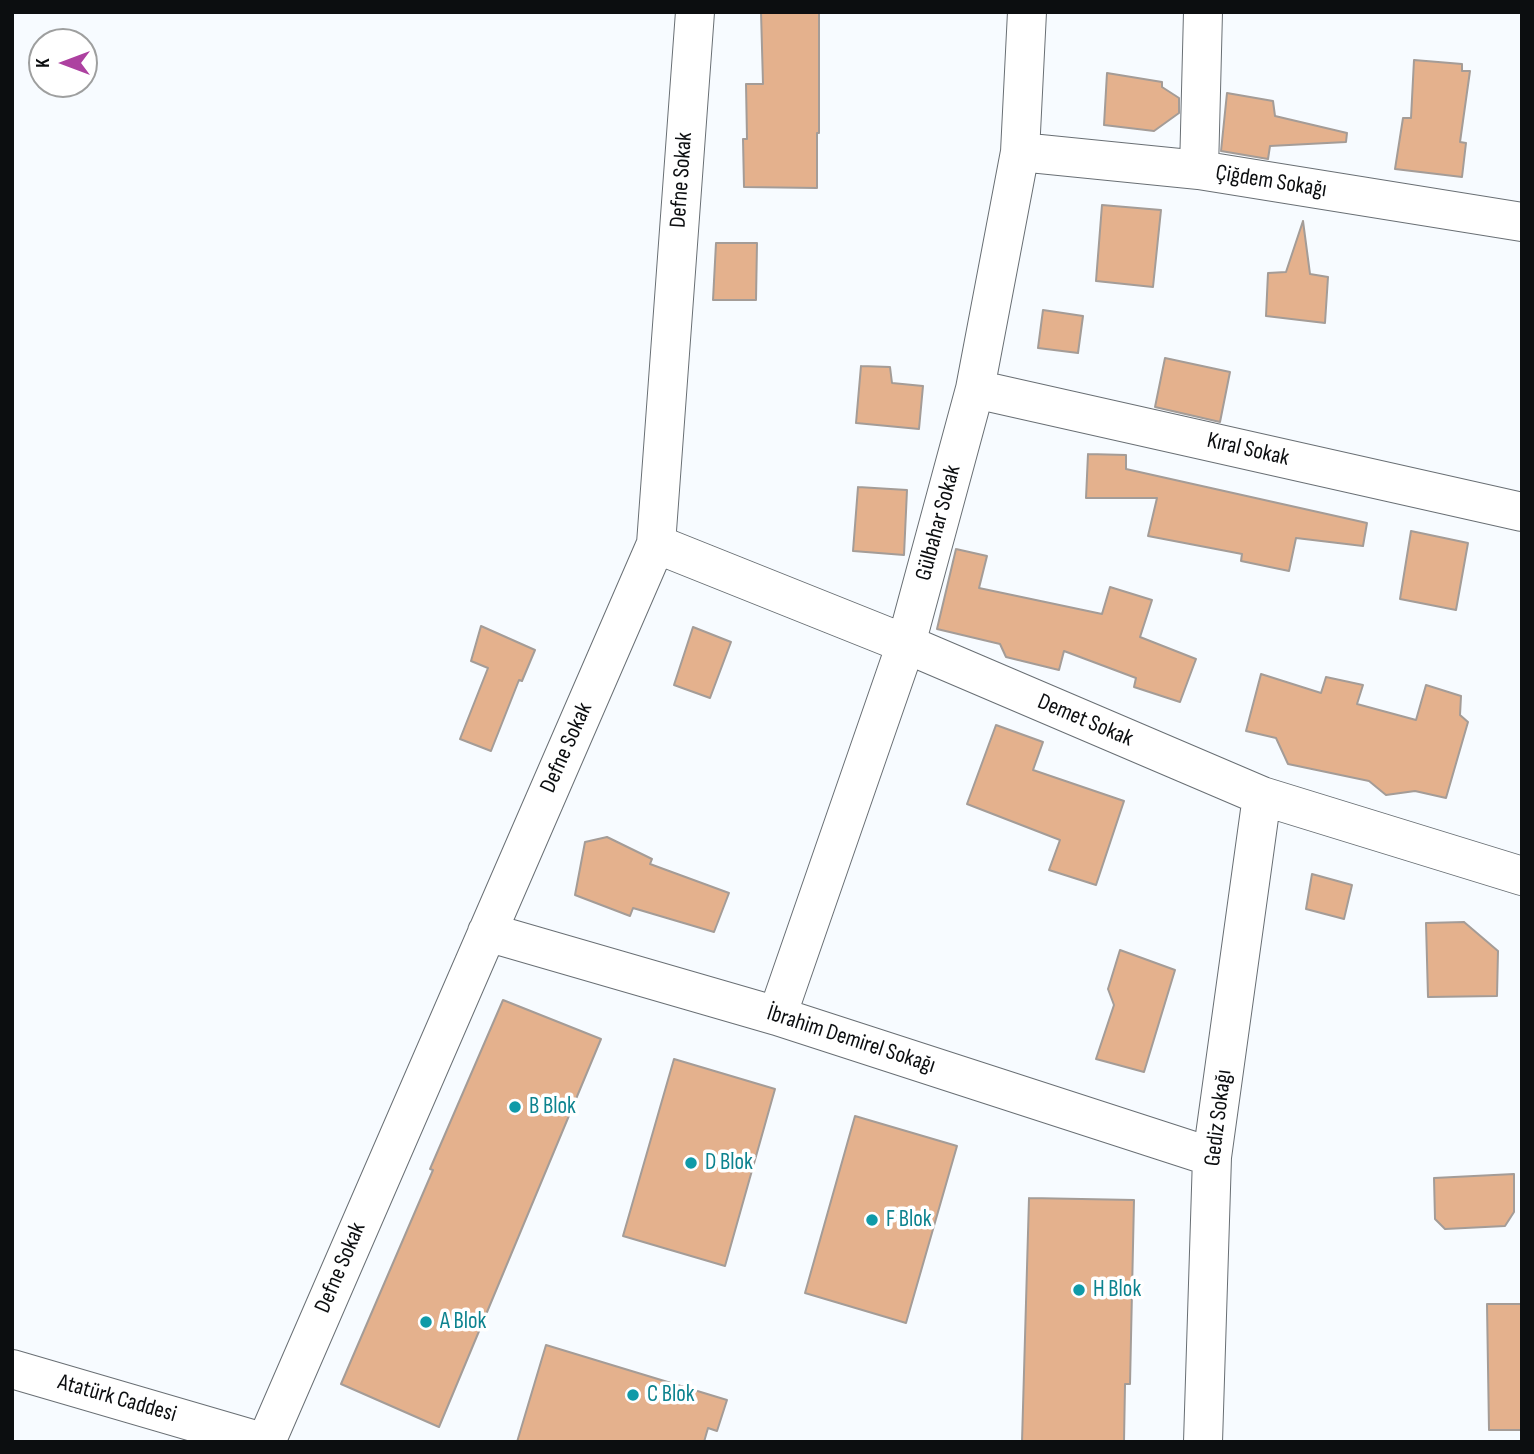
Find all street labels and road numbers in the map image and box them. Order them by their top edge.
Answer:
street label: Defne Sokak [665,131,699,229]
street label: Çiğdem Sokağı [1213,160,1329,204]
street label: Kıral Sokak [1204,427,1292,473]
street label: Gülbahar Sokak [910,462,968,584]
street label: Demet Sokak [1033,689,1137,753]
street label: Defne Sokak [535,699,599,797]
street label: İbrahim Demirel Sokağı [763,1000,939,1080]
street label: Gediz Sokağı [1199,1068,1239,1168]
street label: Defne Sokak [310,1219,372,1317]
street label: Atatürk Caddesi [55,1369,179,1429]

